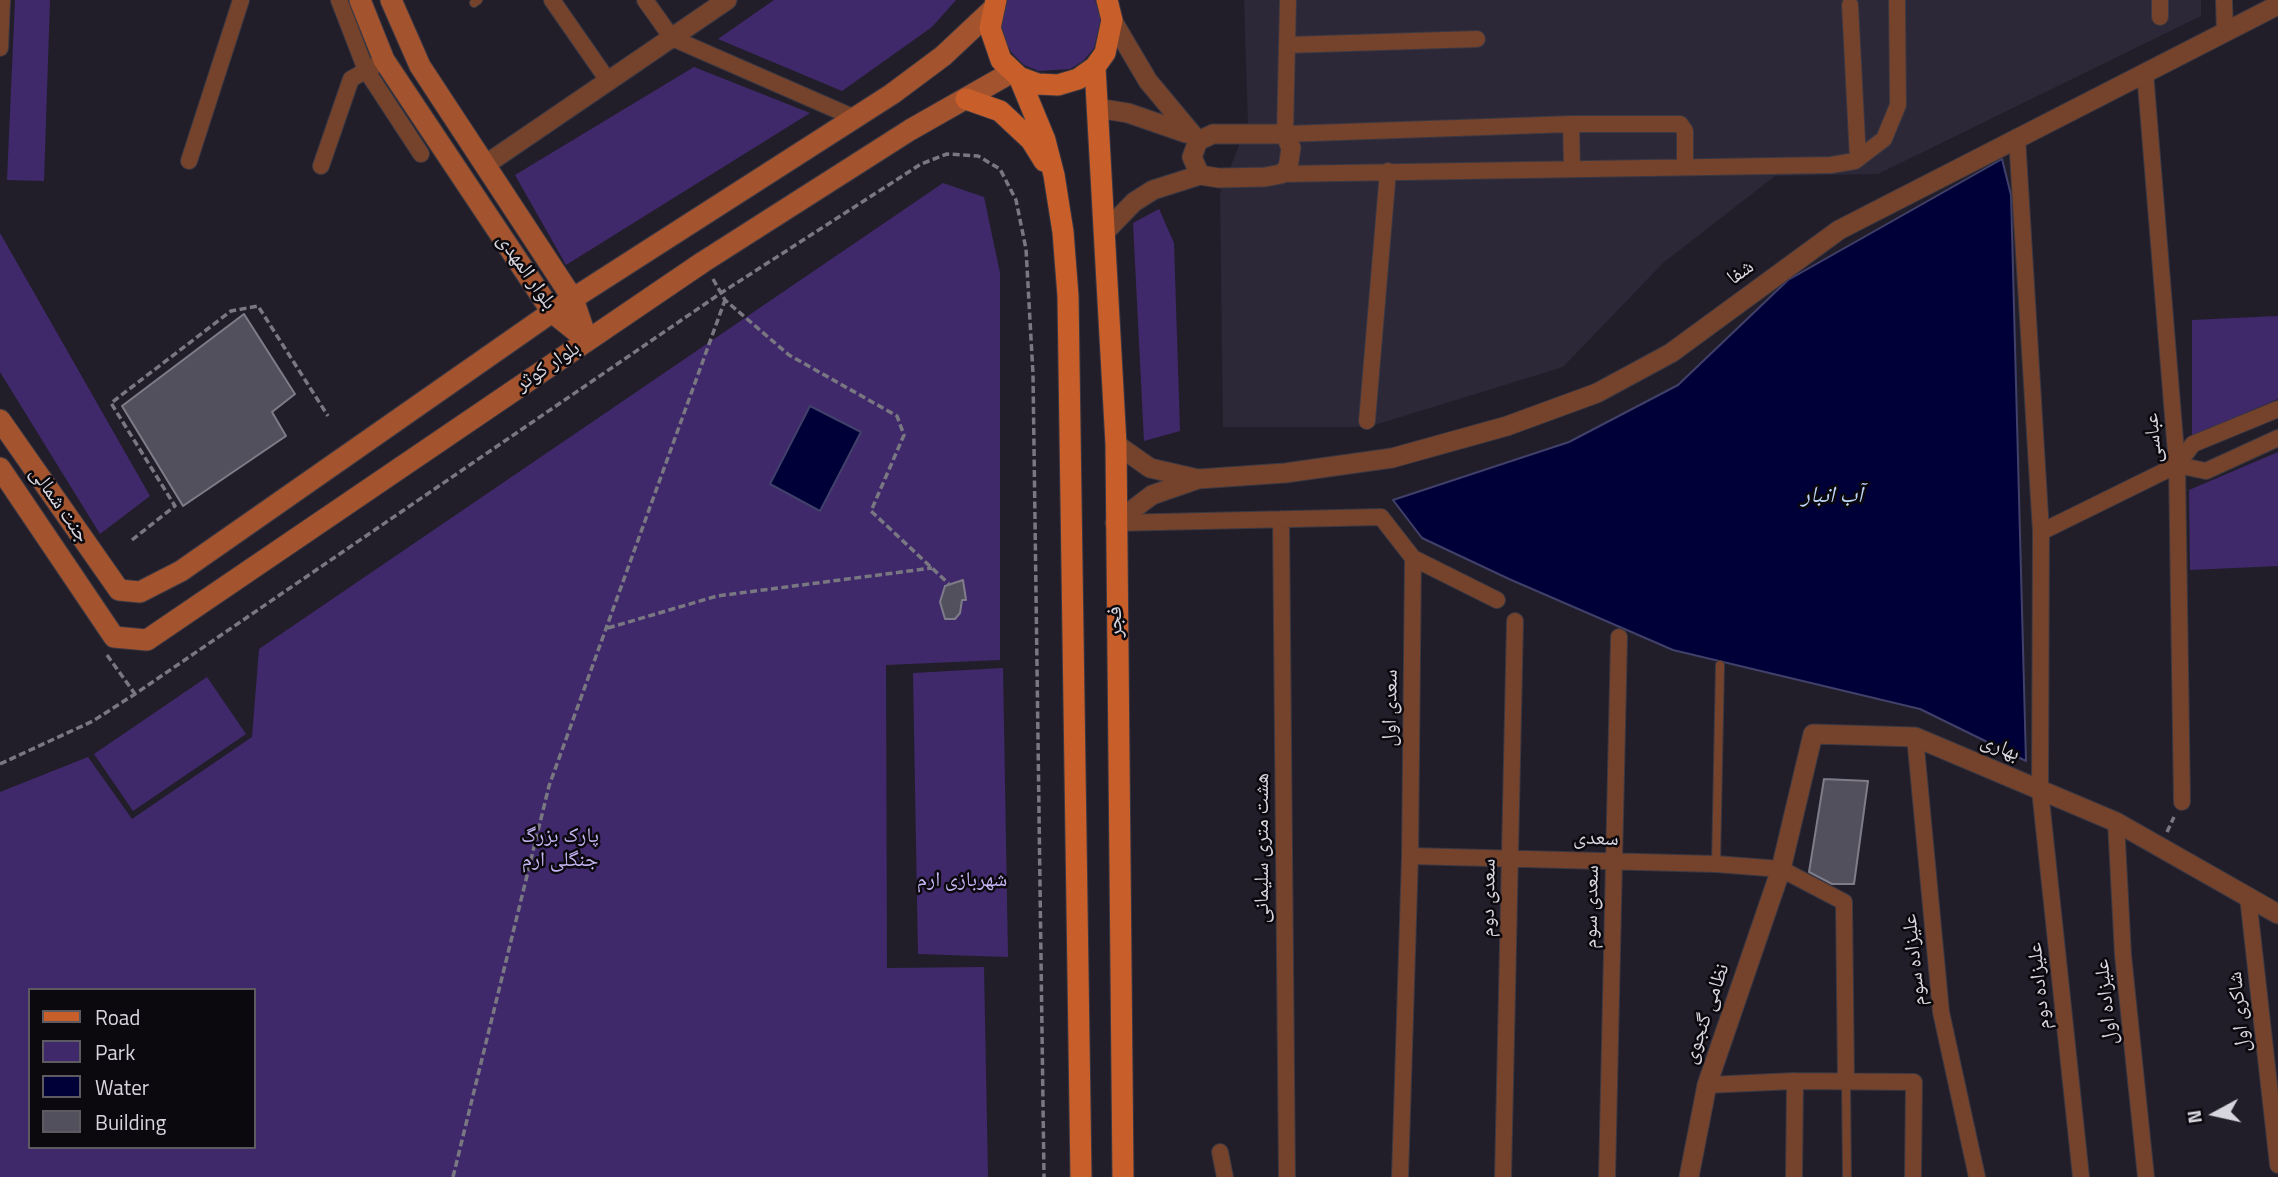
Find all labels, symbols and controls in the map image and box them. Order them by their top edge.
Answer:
street label: بلوار المهدی [491,229,561,315]
street label: شفا [1723,255,1759,291]
street label: بلوار کوثر [511,336,585,398]
street label: عباسی [2140,412,2168,464]
street label: جنت شمالی [23,462,95,548]
water label: آب انبار [1801,482,1863,510]
street label: فجر [1103,606,1129,638]
street label: سعدی اول [1378,669,1404,747]
street label: بهاری [1977,729,2023,767]
street label: هشت متری سلیمانی [1250,773,1276,923]
park label: پارک بزرگ جنگلی ارم [521,824,599,874]
street label: سعدی [1573,826,1619,852]
street label: سعدی دوم [1476,858,1502,938]
street label: سعدی سوم [1579,865,1605,949]
park label: شهربازی ارم [917,868,1007,894]
street label: علیزاده سوم [1898,913,1932,1007]
street label: علیزاده دوم [2023,941,2057,1031]
street label: علیزاده اول [2090,958,2124,1046]
street label: نظامی گنجوی [1678,960,1736,1068]
street label: شاکری اول [2223,970,2257,1054]
legend [28,988,256,1149]
text: Road [95,1001,140,1033]
text: Park [95,1036,135,1068]
text: Water [95,1071,149,1103]
north arrow [2180,1079,2250,1149]
text: Building [95,1106,166,1138]
text: N [2178,1108,2209,1126]

